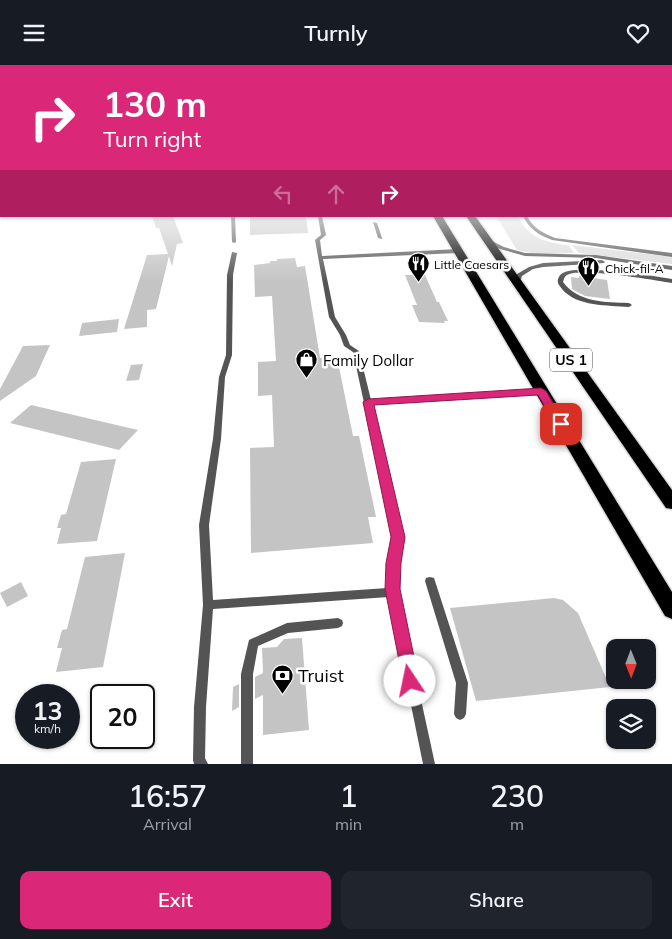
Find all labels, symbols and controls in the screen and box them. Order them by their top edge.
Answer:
icon: menu [20,19,48,47]
text: Turnly [304,19,368,47]
icon: heart [624,19,652,47]
text: 130 m [103,82,207,126]
icon: right [20,85,85,150]
text: Turn right [103,125,201,153]
icon: left [269,180,297,208]
icon: ahead [322,180,350,208]
icon: right [375,180,403,208]
restaurant icon: Little Caesars [406,252,430,283]
restaurant icon: Chick-fil-A [577,256,601,287]
place label: Little Caesars [434,257,509,272]
place label: Chick-fil-A [605,261,664,276]
shop icon: Family Dollar [295,348,319,379]
road number: US 1 [550,349,592,371]
place label: Family Dollar [323,351,414,370]
pin [540,403,582,445]
icon: arrive [547,410,575,438]
north arrow [606,639,656,689]
map controls [606,639,656,749]
position arrow [383,654,435,706]
bank icon: Truist [270,663,294,694]
place label: Truist [298,664,344,687]
speed limit sign: 20 [90,684,155,749]
text: 13 [32,695,63,726]
button: layers [606,699,656,749]
text: km/h [34,721,61,736]
text: 16:57 [128,777,207,815]
text: 1 [340,777,358,815]
text: 230 [490,777,544,815]
text: Arrival [143,814,192,834]
text: min [335,814,362,834]
text: m [510,814,524,834]
button: Exit [20,871,331,929]
button: Share [341,871,652,929]

